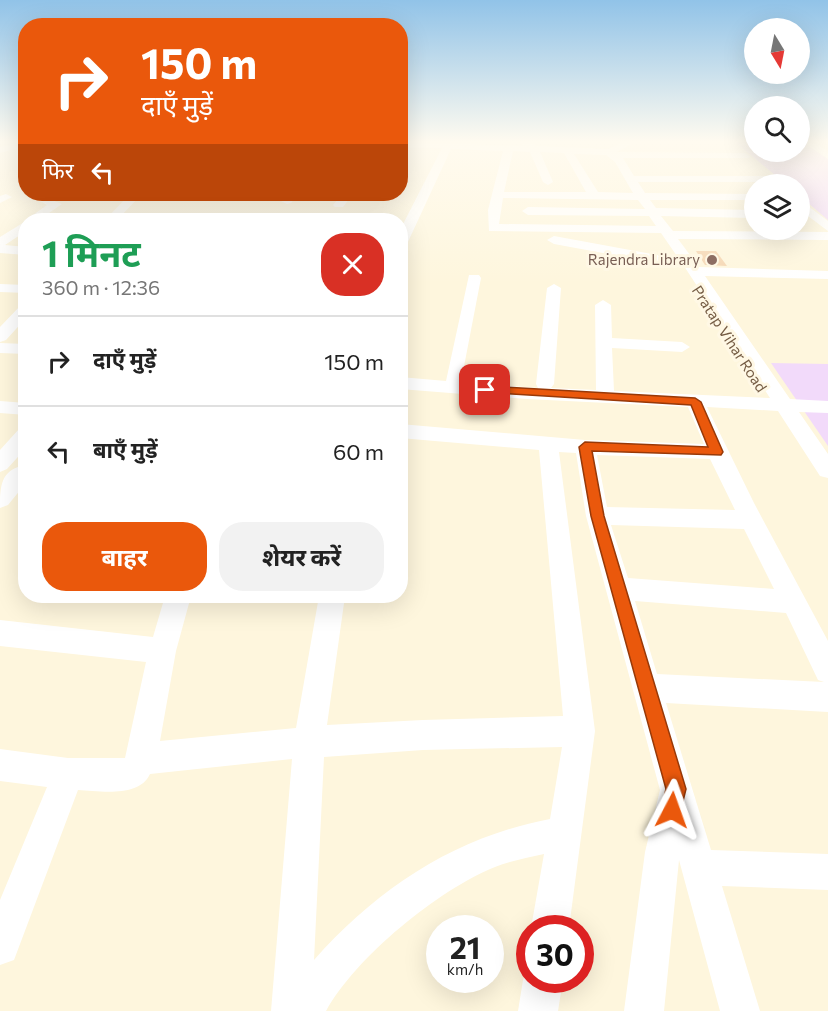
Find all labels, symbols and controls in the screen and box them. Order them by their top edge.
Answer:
north arrow [744,18,810,84]
map controls [744,18,810,240]
text: 150 m [141,36,257,88]
icon: right [42,42,120,120]
text: दाएँ मुड़ें [141,88,213,121]
button: search [744,96,810,162]
icon: left [86,156,119,189]
text: फिर [42,157,74,184]
button: layers [744,174,810,240]
text: 1 मिनट [42,230,141,274]
button: close [321,233,384,296]
place label: Rajendra Library [588,250,700,268]
marker: Rajendra Library [705,253,719,267]
text: 360 m · 12:36 [42,275,160,299]
street label: Pratap Vihar Road [689,282,771,395]
icon: right [42,345,75,378]
text: दाएँ मुड़ें [93,346,156,373]
text: 150 m [324,348,384,375]
pin [459,364,510,415]
icon: arrive [468,373,501,406]
icon: left [42,435,75,468]
text: बाएँ मुड़ें [93,436,158,463]
text: 60 m [333,438,384,465]
button: बाहर [42,522,207,591]
button: शेयर करें [219,522,384,591]
position arrow [640,778,704,842]
speed limit sign: 30 [516,915,594,993]
text: 21 [450,928,480,965]
text: km/h [447,960,483,978]

